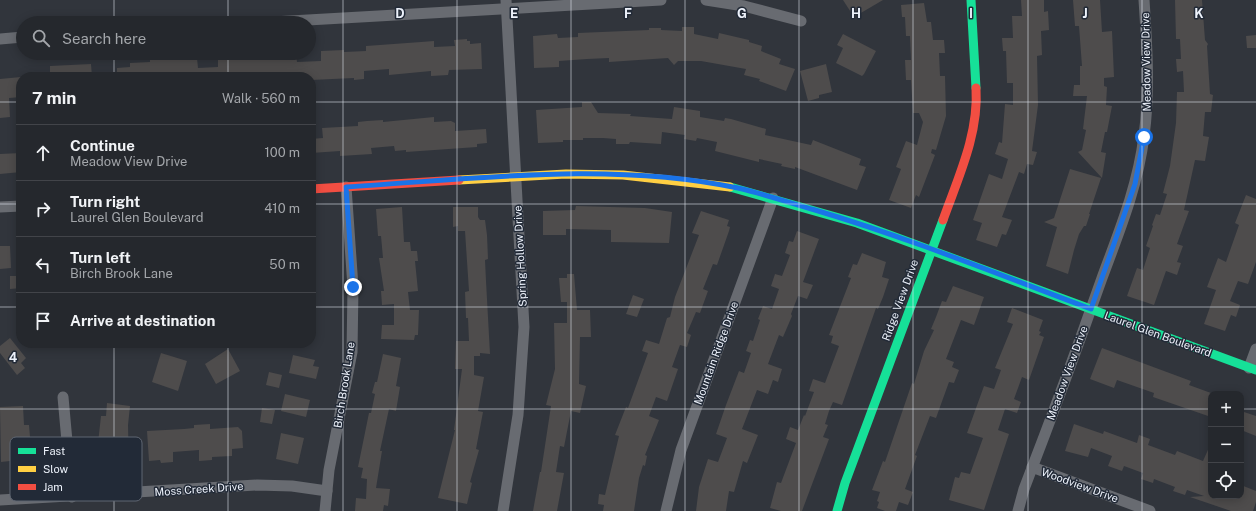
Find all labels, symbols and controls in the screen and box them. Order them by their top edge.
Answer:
text: D [395,6,405,21]
text: E [510,6,518,21]
text: F [624,6,632,21]
text: G [737,6,747,21]
text: H [851,6,861,21]
text: I [969,6,973,21]
text: J [1082,6,1088,21]
text: K [1194,6,1204,21]
street label: Meadow View Drive [1139,12,1153,112]
search box [16,16,316,60]
icon: search [30,27,52,49]
text: Search here [62,30,146,47]
text: 7 min [32,88,76,108]
text: Walk · 560 m [222,91,300,106]
route start [1135,128,1153,146]
text: Continue [70,137,135,154]
icon: ahead [32,142,54,164]
text: 100 m [264,145,300,160]
text: Meadow View Drive [70,154,187,169]
text: Turn right [70,193,140,210]
icon: right [32,198,54,220]
text: 410 m [264,201,300,216]
street label: Spring Hollow Drive [511,205,529,307]
text: Laurel Glen Boulevard [70,210,204,225]
text: Turn left [70,249,131,266]
icon: left [32,254,54,276]
text: 50 m [269,257,300,272]
street label: Ridge View Drive [880,258,920,342]
text: Birch Brook Lane [70,266,173,281]
route end [344,278,362,296]
street label: Mountain Ridge Drive [692,300,740,406]
street label: Laurel Glen Boulevard [1103,309,1213,359]
icon: arrive [32,310,54,332]
text: Arrive at destination [70,312,215,329]
street label: Meadow View Drive [1044,324,1090,422]
street label: Birch Brook Lane [331,341,357,429]
text: 4 [9,350,18,365]
map controls [1208,391,1244,499]
button: + [1208,391,1244,427]
button: − [1208,427,1244,463]
legend [10,437,142,501]
text: Fast [43,445,65,457]
text: Slow [43,463,69,475]
button: locate [1208,463,1244,499]
street label: Woodview Drive [1040,466,1120,504]
street label: Moss Creek Drive [154,480,244,498]
text: Jam [43,481,63,493]

